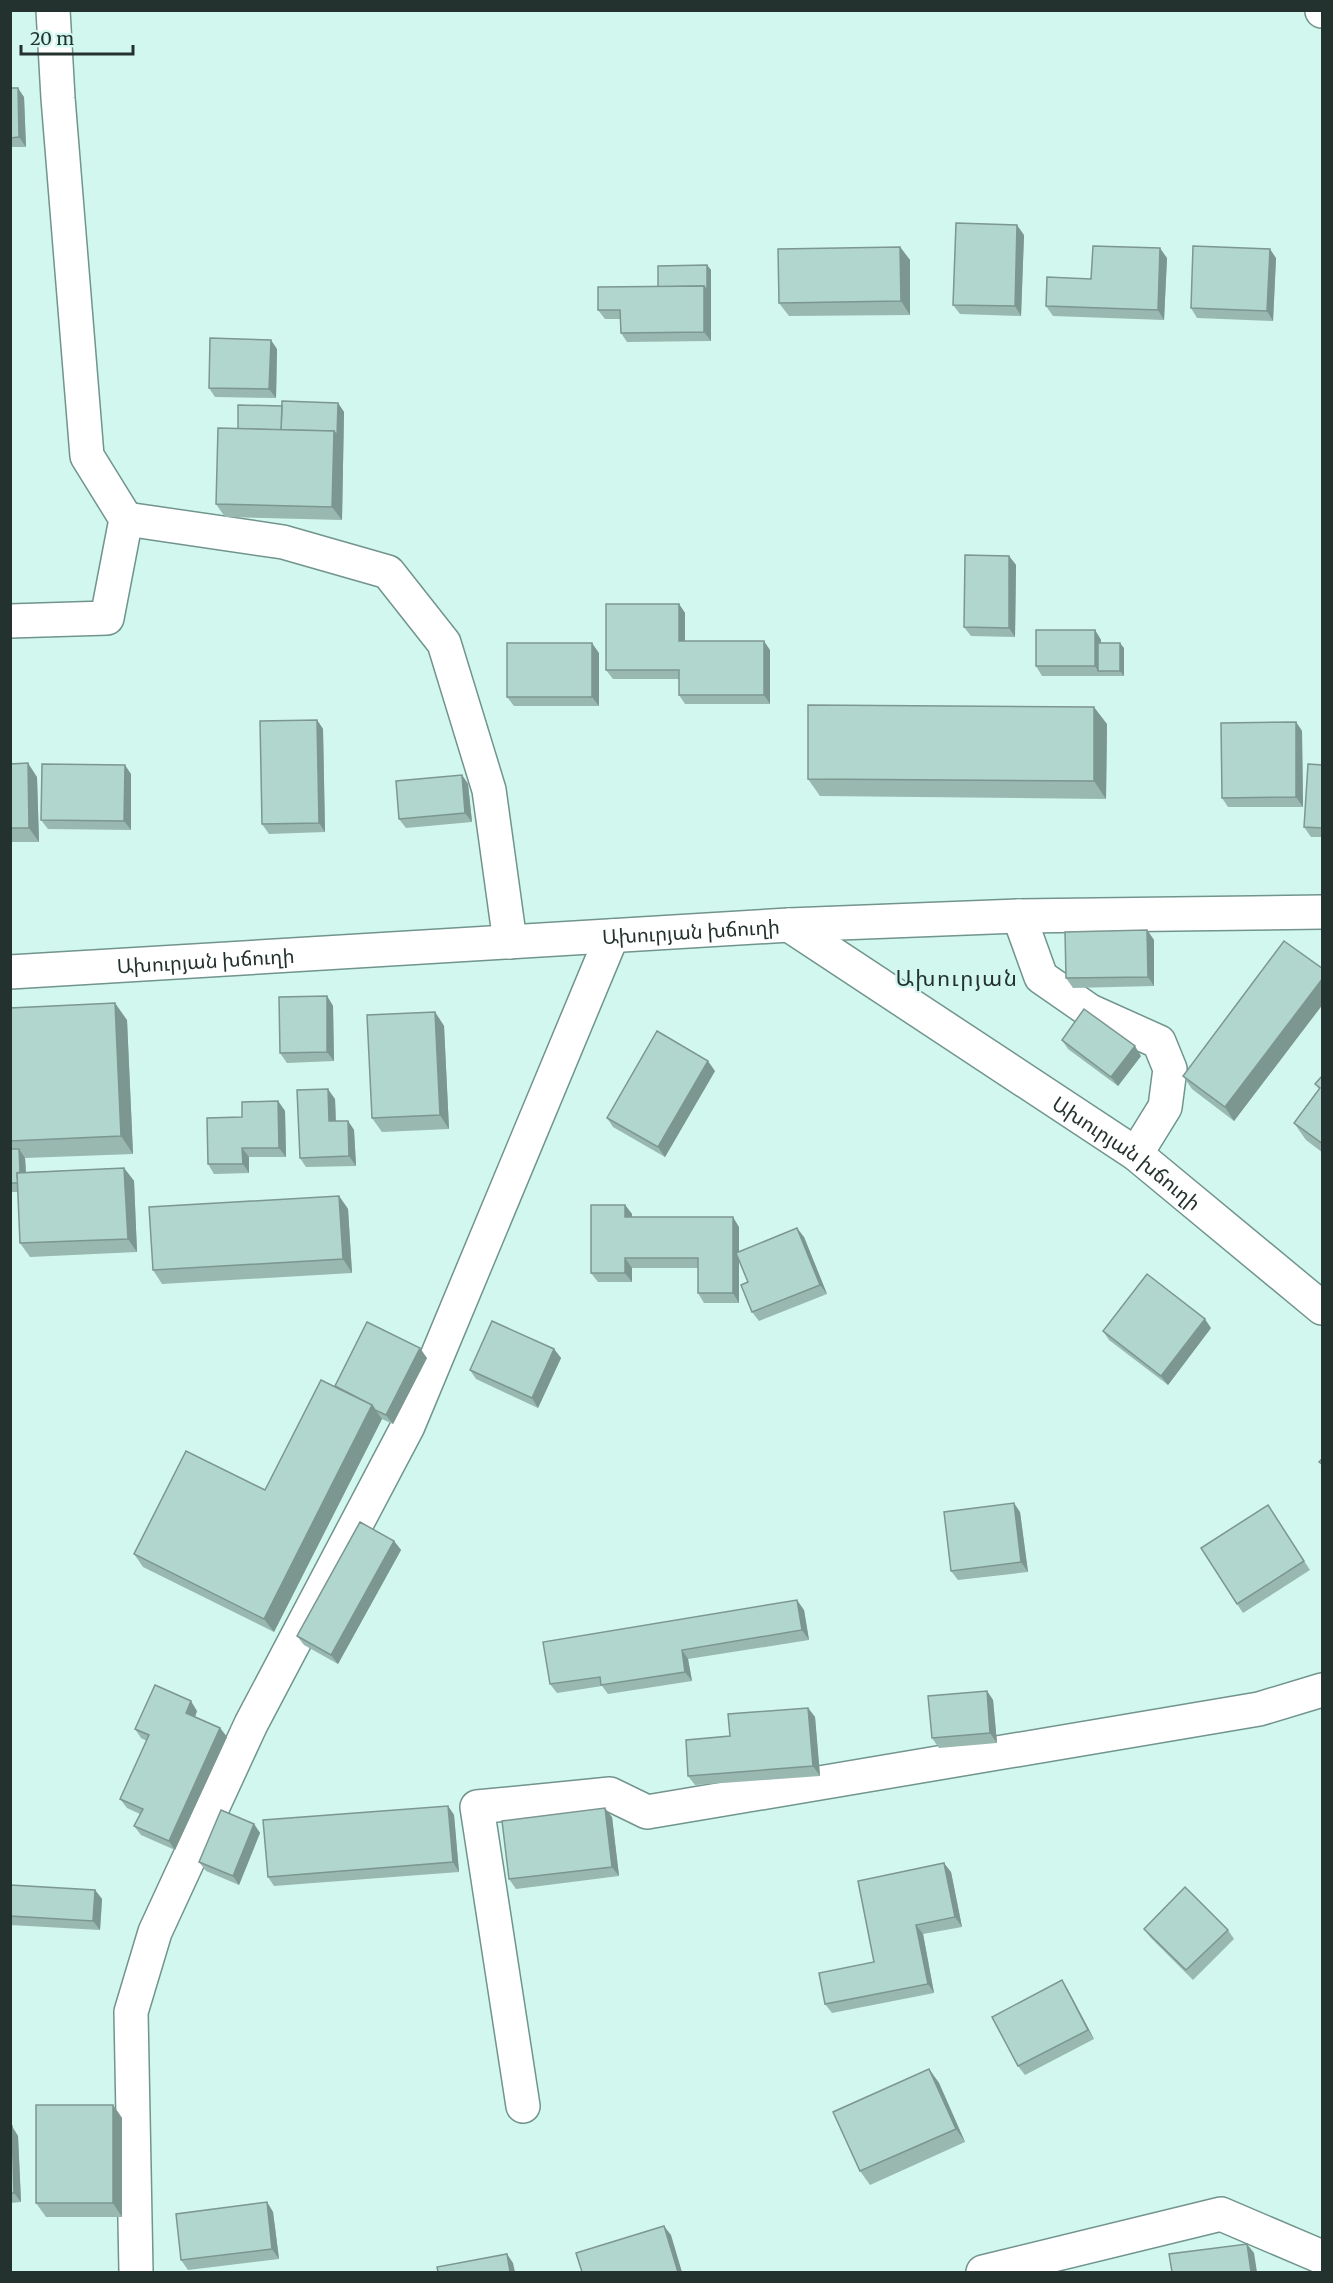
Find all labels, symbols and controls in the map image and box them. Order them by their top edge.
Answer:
scale bar [21,18,134,56]
text: 20 m [30,27,74,50]
street label: Ախուրյան խճուղի [601,913,780,949]
street label: Ախուրյան խճուղի [116,942,295,978]
district label: Ախուրյան [895,964,1019,992]
street label: Ախուրյան խճուղի [1048,1090,1206,1215]

